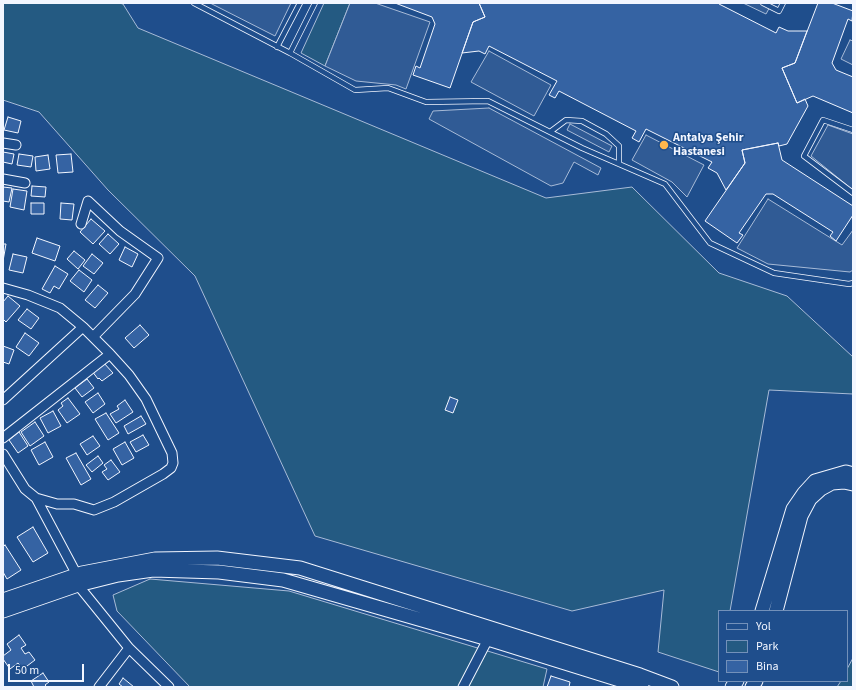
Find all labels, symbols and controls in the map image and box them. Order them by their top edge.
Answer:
place label: Antalya Şehir Hastanesi [673,131,743,159]
marker: Antalya Şehir Hastanesi [658,139,670,151]
legend [718,610,848,682]
text: Yol [756,618,771,635]
text: Park [756,638,778,655]
scale bar [10,656,86,682]
text: Bina [756,658,779,675]
text: 50 m [15,662,39,679]

